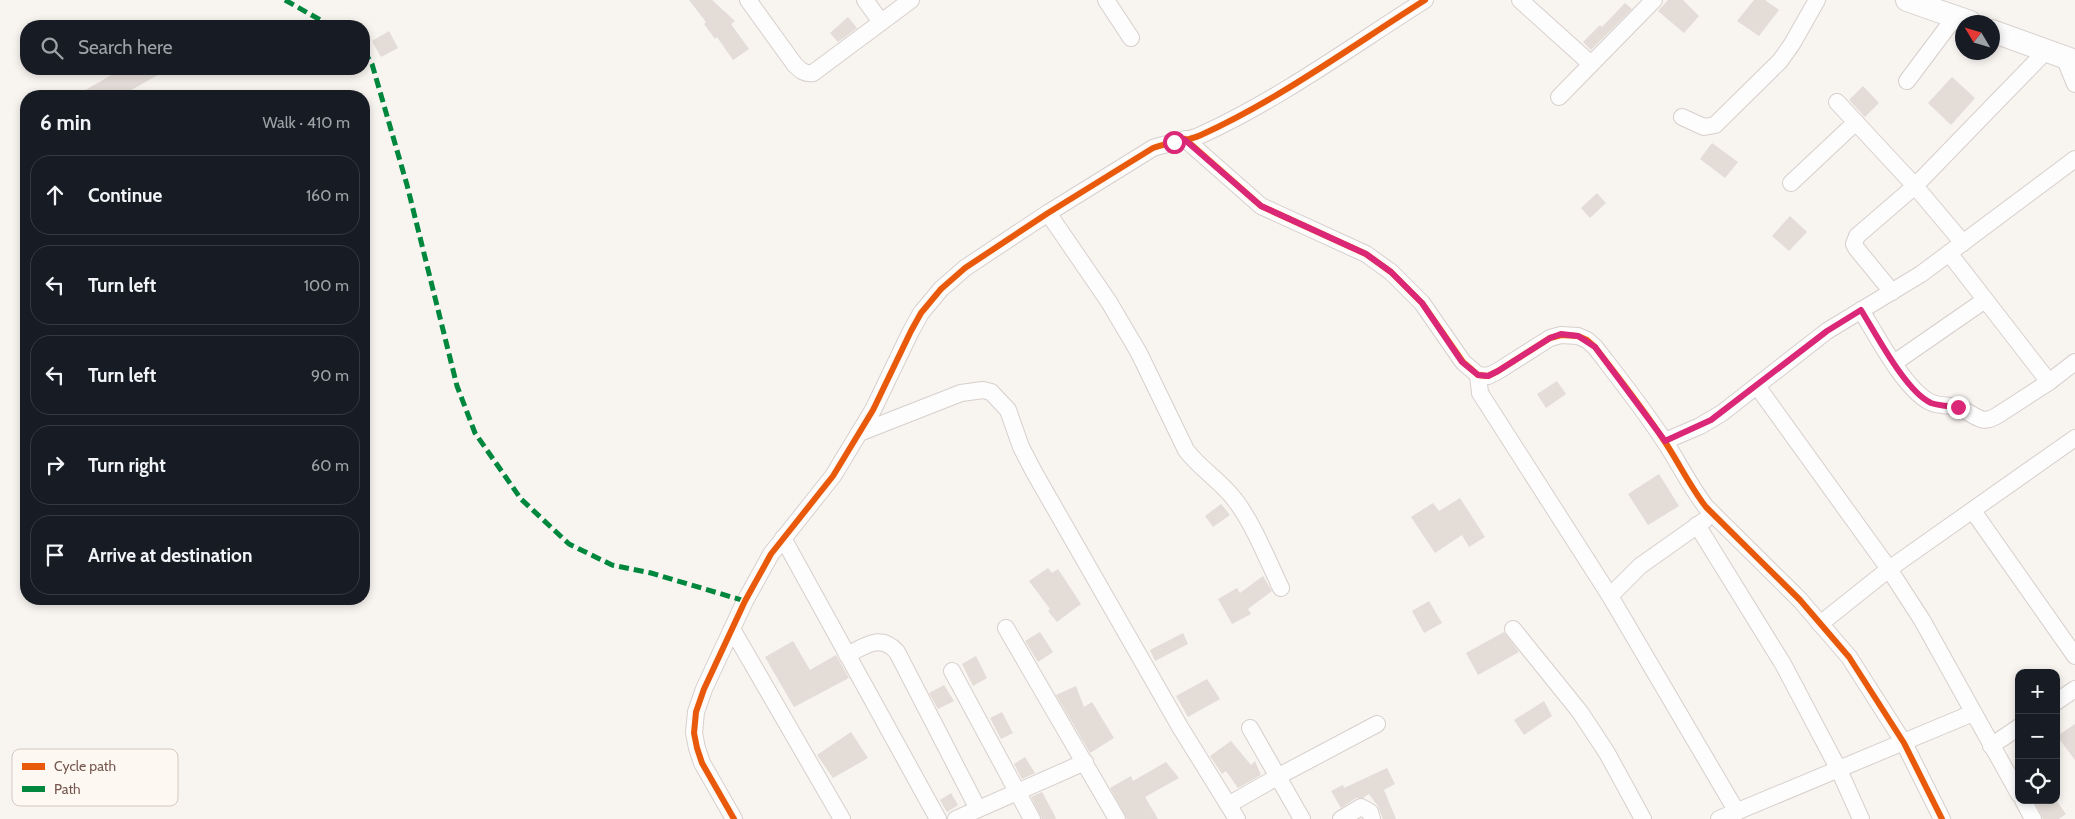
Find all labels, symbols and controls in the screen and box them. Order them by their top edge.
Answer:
north arrow [1955,15,2000,60]
search box [20,20,370,75]
icon: search [38,34,66,62]
text: Search here [78,36,172,59]
text: 6 min [40,110,91,135]
text: Walk · 410 m [263,113,350,132]
route start [1163,131,1186,154]
icon: ahead [41,181,69,209]
text: Continue [88,184,162,207]
text: 160 m [306,186,349,205]
icon: left [41,271,69,299]
text: Turn left [88,274,156,297]
text: 100 m [304,276,349,295]
icon: left [41,361,69,389]
text: Turn left [88,364,156,387]
text: 90 m [311,366,349,385]
route end [1947,396,1970,419]
icon: right [41,451,69,479]
text: Turn right [88,454,166,477]
text: 60 m [311,456,349,475]
icon: arrive [41,541,69,569]
text: Arrive at destination [88,544,252,567]
map controls [2015,669,2060,804]
button: + [2015,669,2060,714]
button: − [2015,714,2060,759]
legend [12,749,178,806]
text: Cycle path [54,757,116,775]
button: locate [2015,759,2060,804]
text: Path [54,780,81,798]

